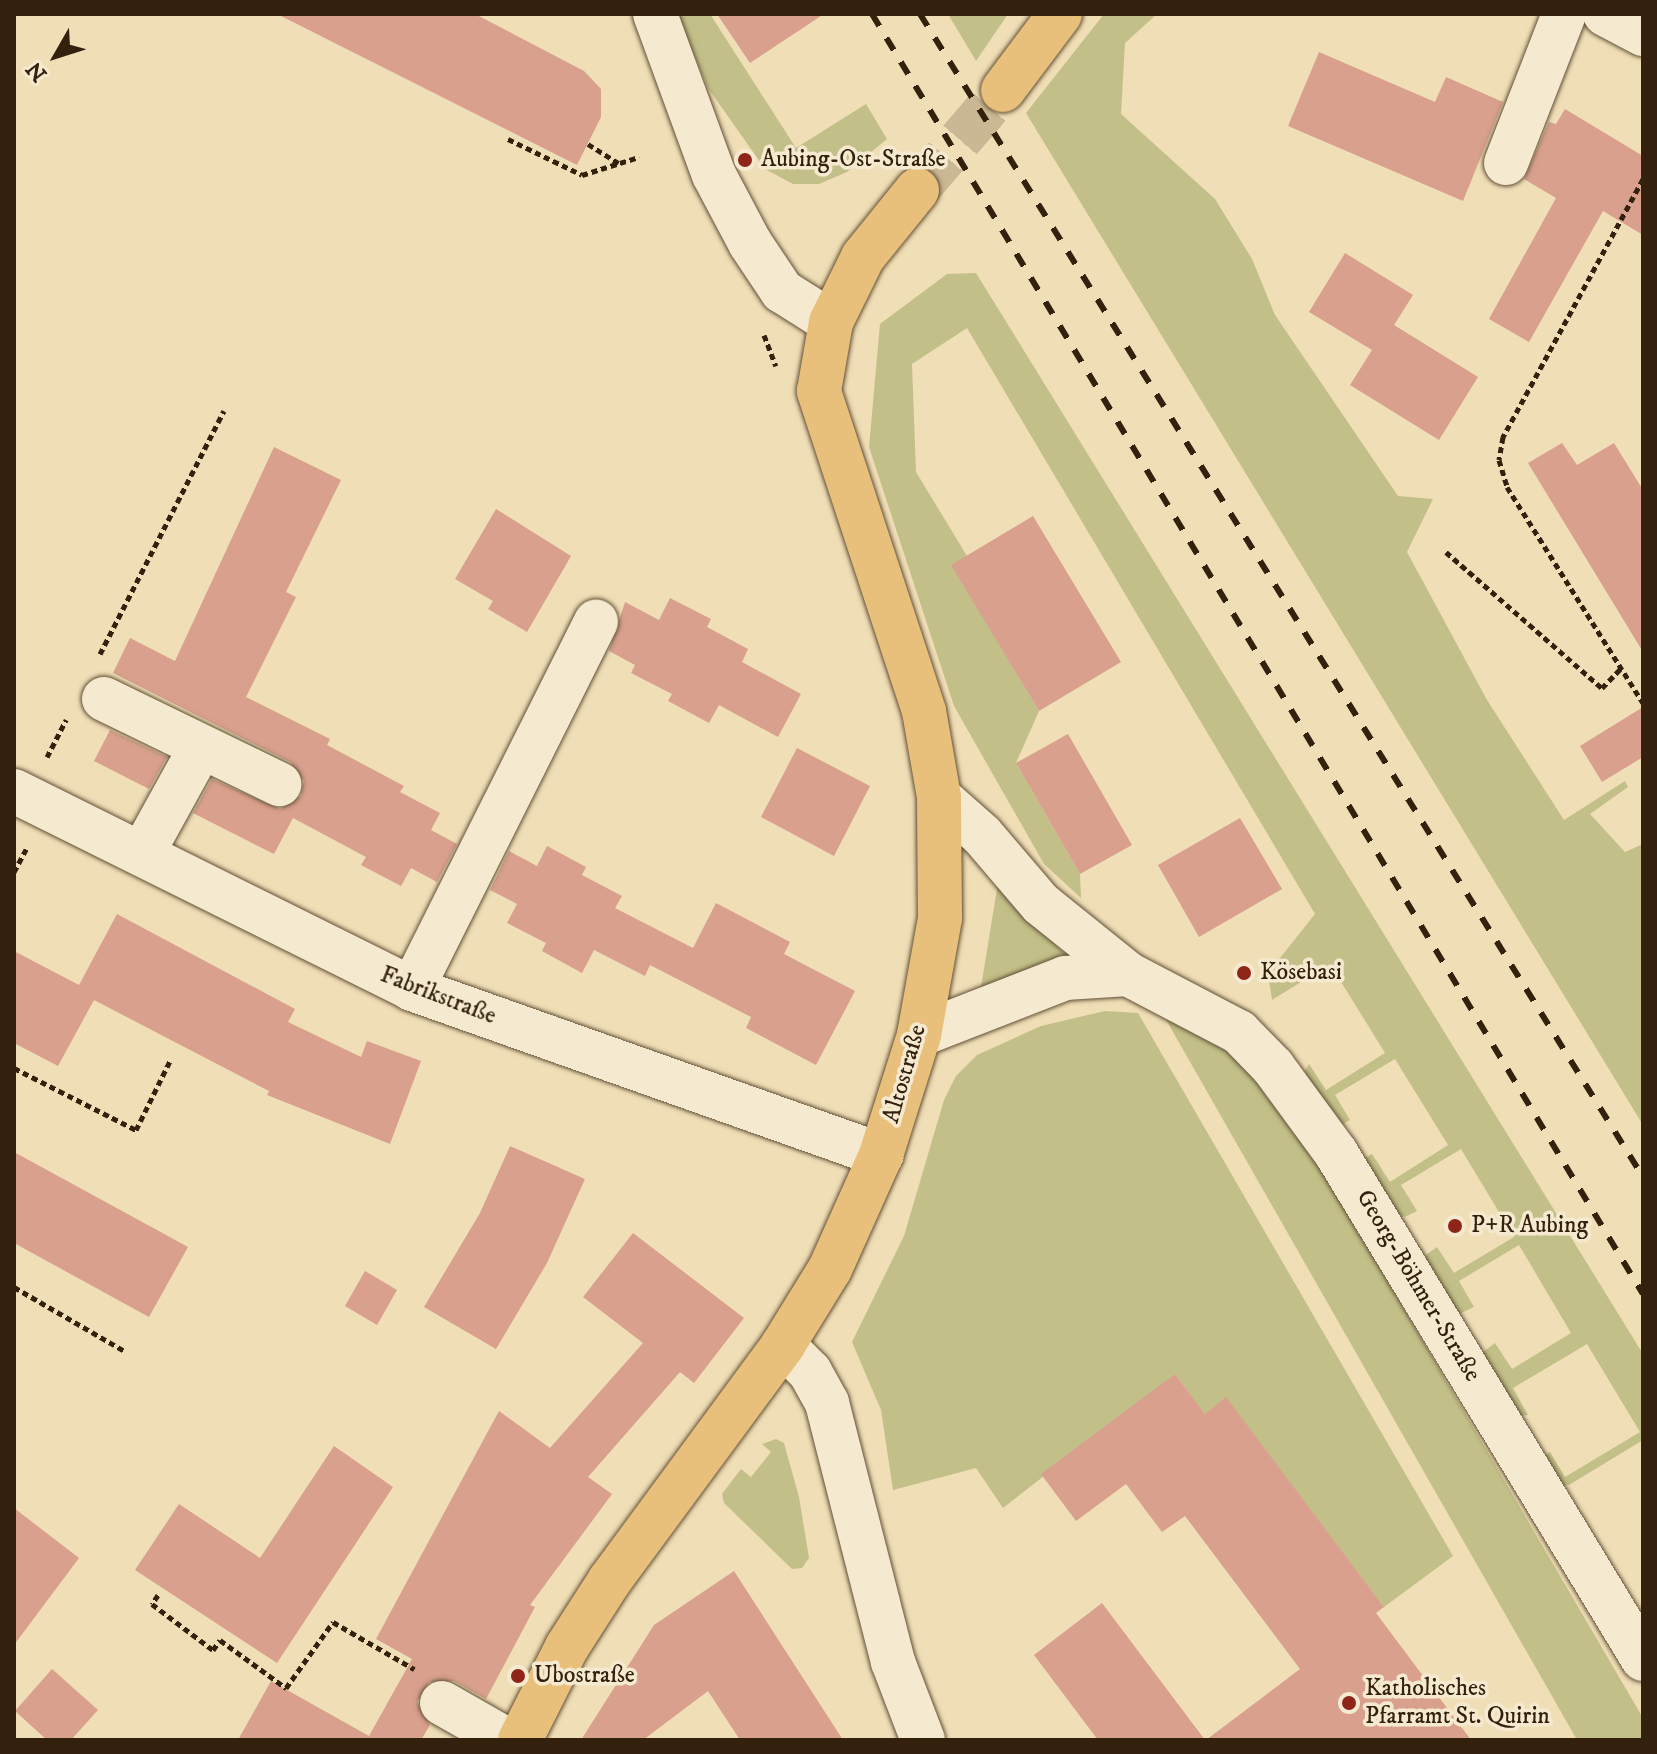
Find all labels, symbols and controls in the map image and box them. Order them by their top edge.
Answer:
north arrow [16,16,96,96]
text: N [21,56,53,87]
place label: Aubing-Ost-Straße [761,146,946,174]
marker: Aubing-Ost-Straße [736,151,754,169]
place label: Kösebasi [1260,959,1342,987]
street label: Fabrikstraße [376,961,500,1031]
marker: Kösebasi [1235,964,1253,982]
street label: Altostraße [877,1021,933,1127]
street label: Georg-Böhmer-Straße [1349,1185,1487,1387]
place label: P+R Aubing [1471,1212,1588,1240]
marker: P+R Aubing [1446,1217,1464,1235]
place label: Ubostraße [534,1662,635,1690]
marker: Ubostraße [509,1667,527,1685]
place label: Katholisches Pfarramt St. Quirin [1365,1675,1550,1731]
marker: Katholisches Pfarramt St. Quirin [1340,1694,1358,1712]

